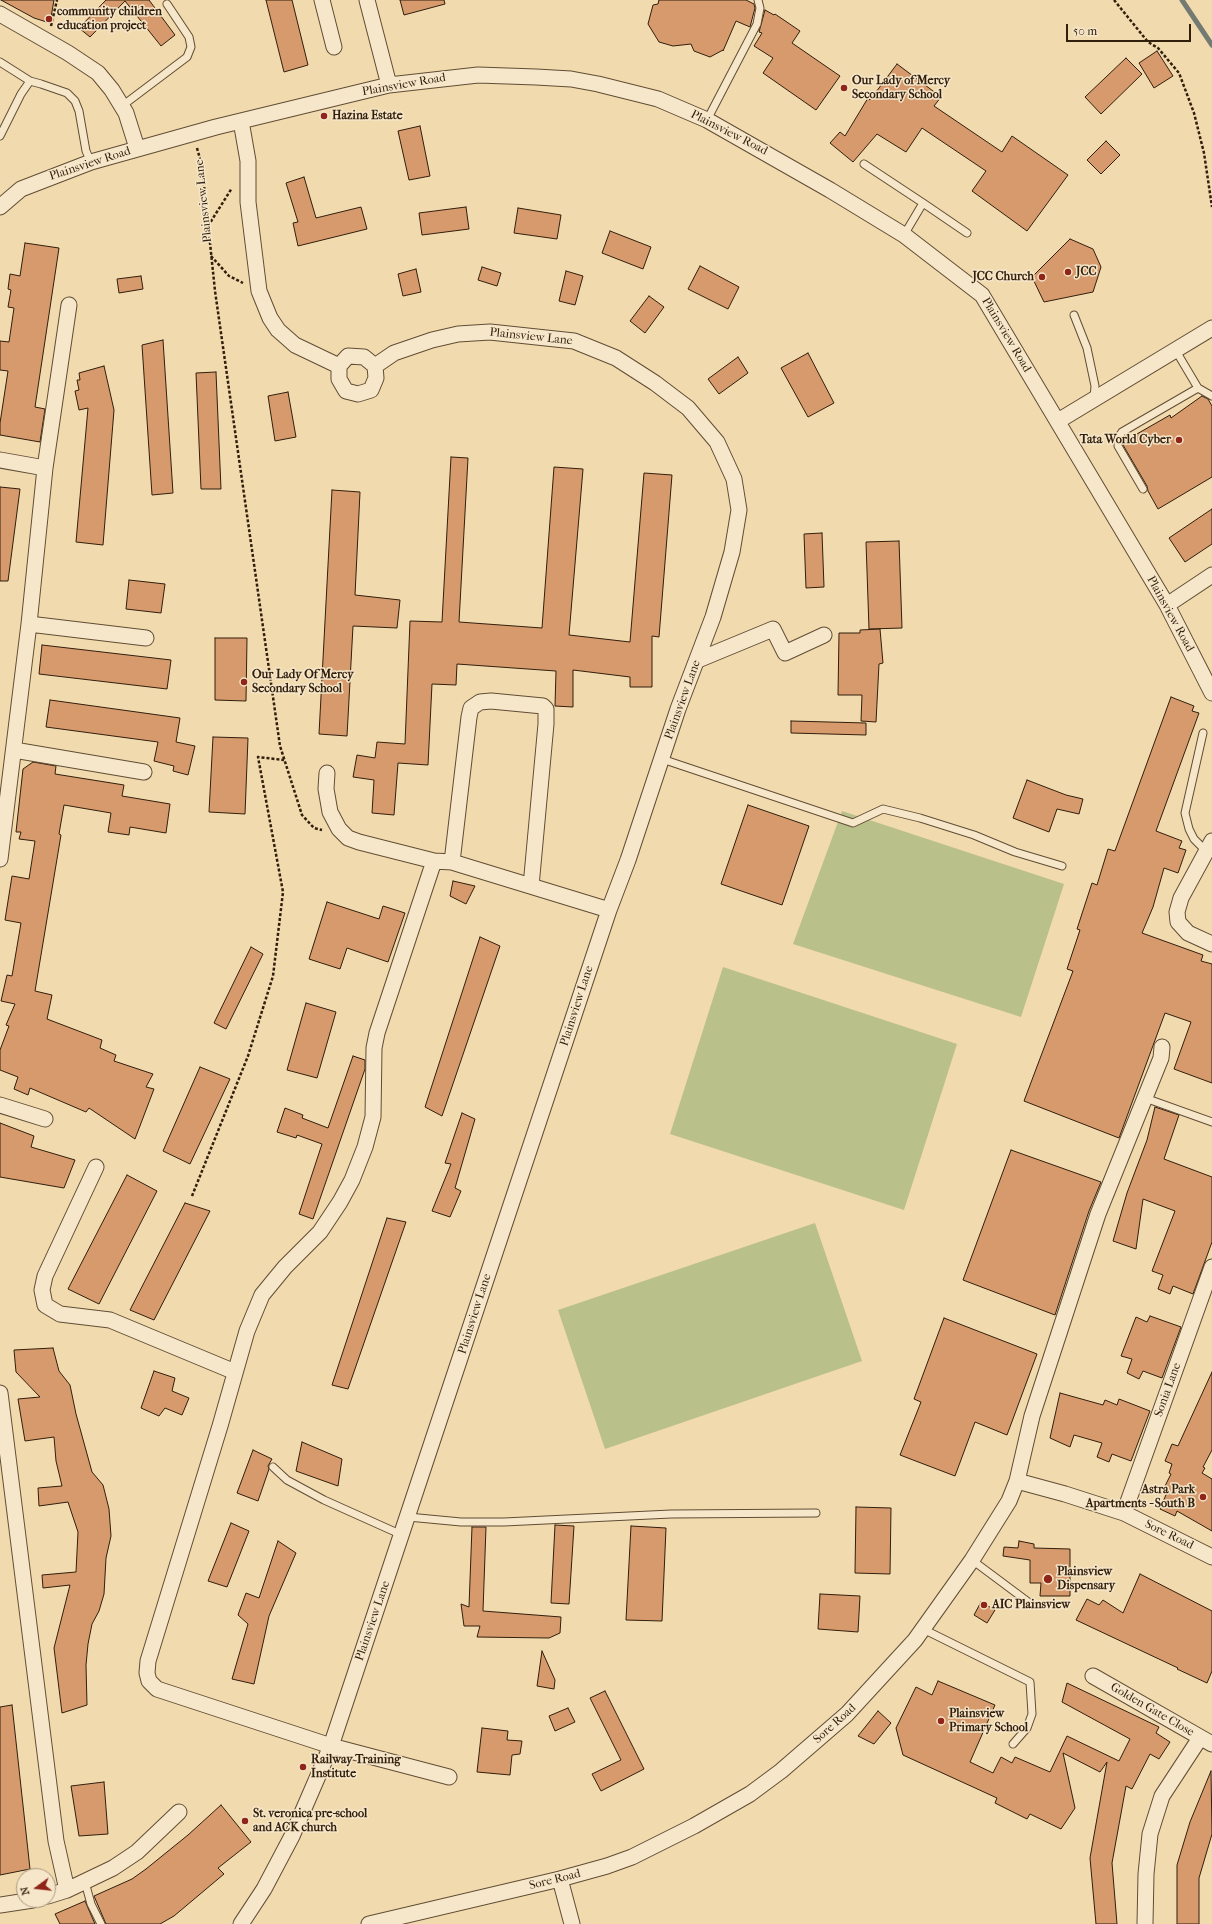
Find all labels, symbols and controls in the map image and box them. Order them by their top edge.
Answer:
place label: community children education project [57,5,162,33]
marker: community children education project [44,14,54,24]
scale bar [1068,16,1193,42]
text: 50 m [1073,24,1097,38]
street label: Plainsview Road [361,71,447,99]
place label: Our Lady of Mercy Secondary School [852,74,950,102]
marker: Our Lady of Mercy Secondary School [839,83,849,93]
street label: Plainsview Road [688,107,770,159]
place label: Hazina Estate [332,109,403,123]
marker: Hazina Estate [319,111,329,121]
street label: Plainsview Road [48,144,132,184]
street label: Plainsview Lane [192,159,216,243]
place label: JCC [1076,265,1097,279]
marker: JCC [1063,267,1073,277]
place label: JCC Church [972,270,1034,284]
marker: JCC Church [1037,272,1047,282]
street label: Plainsview Road [978,295,1034,375]
street label: Plainsview Lane [489,325,573,349]
place label: Tata World Cyber [1080,433,1171,447]
marker: Tata World Cyber [1174,435,1184,445]
street label: Plainsview Road [1143,574,1197,654]
street label: Plainsview Lane [662,658,704,742]
place label: Our Lady Of Mercy Secondary School [252,668,354,696]
marker: Our Lady Of Mercy Secondary School [239,677,249,687]
street label: Plainsview Lane [557,964,597,1048]
street label: Plainsview Lane [455,1272,495,1356]
street label: Sonia Lane [1152,1361,1184,1419]
place label: Astra Park Apartments - South B [1086,1483,1195,1511]
marker: Astra Park Apartments - South B [1198,1492,1208,1502]
street label: Sore Road [1142,1517,1196,1553]
place label: Plainsview Dispensary [1057,1565,1115,1593]
marker: Plainsview Dispensary [1042,1573,1054,1585]
street label: Plainsview Lane [353,1579,393,1663]
place label: AIC Plainsview [992,1598,1070,1612]
marker: AIC Plainsview [979,1600,989,1610]
street label: Golden Gate Close [1108,1680,1196,1740]
street label: Sore Road [811,1701,859,1747]
place label: Plainsview Primary School [949,1707,1028,1735]
marker: Plainsview Primary School [936,1716,946,1726]
place label: Railway Training Institute [311,1753,401,1781]
marker: Railway Training Institute [298,1762,308,1772]
place label: St. veronica pre-school and ACK church [253,1807,367,1835]
marker: St. veronica pre-school and ACK church [240,1816,250,1826]
street label: Sore Road [528,1867,582,1893]
north arrow [16,1868,56,1908]
text: N [18,1885,32,1897]

